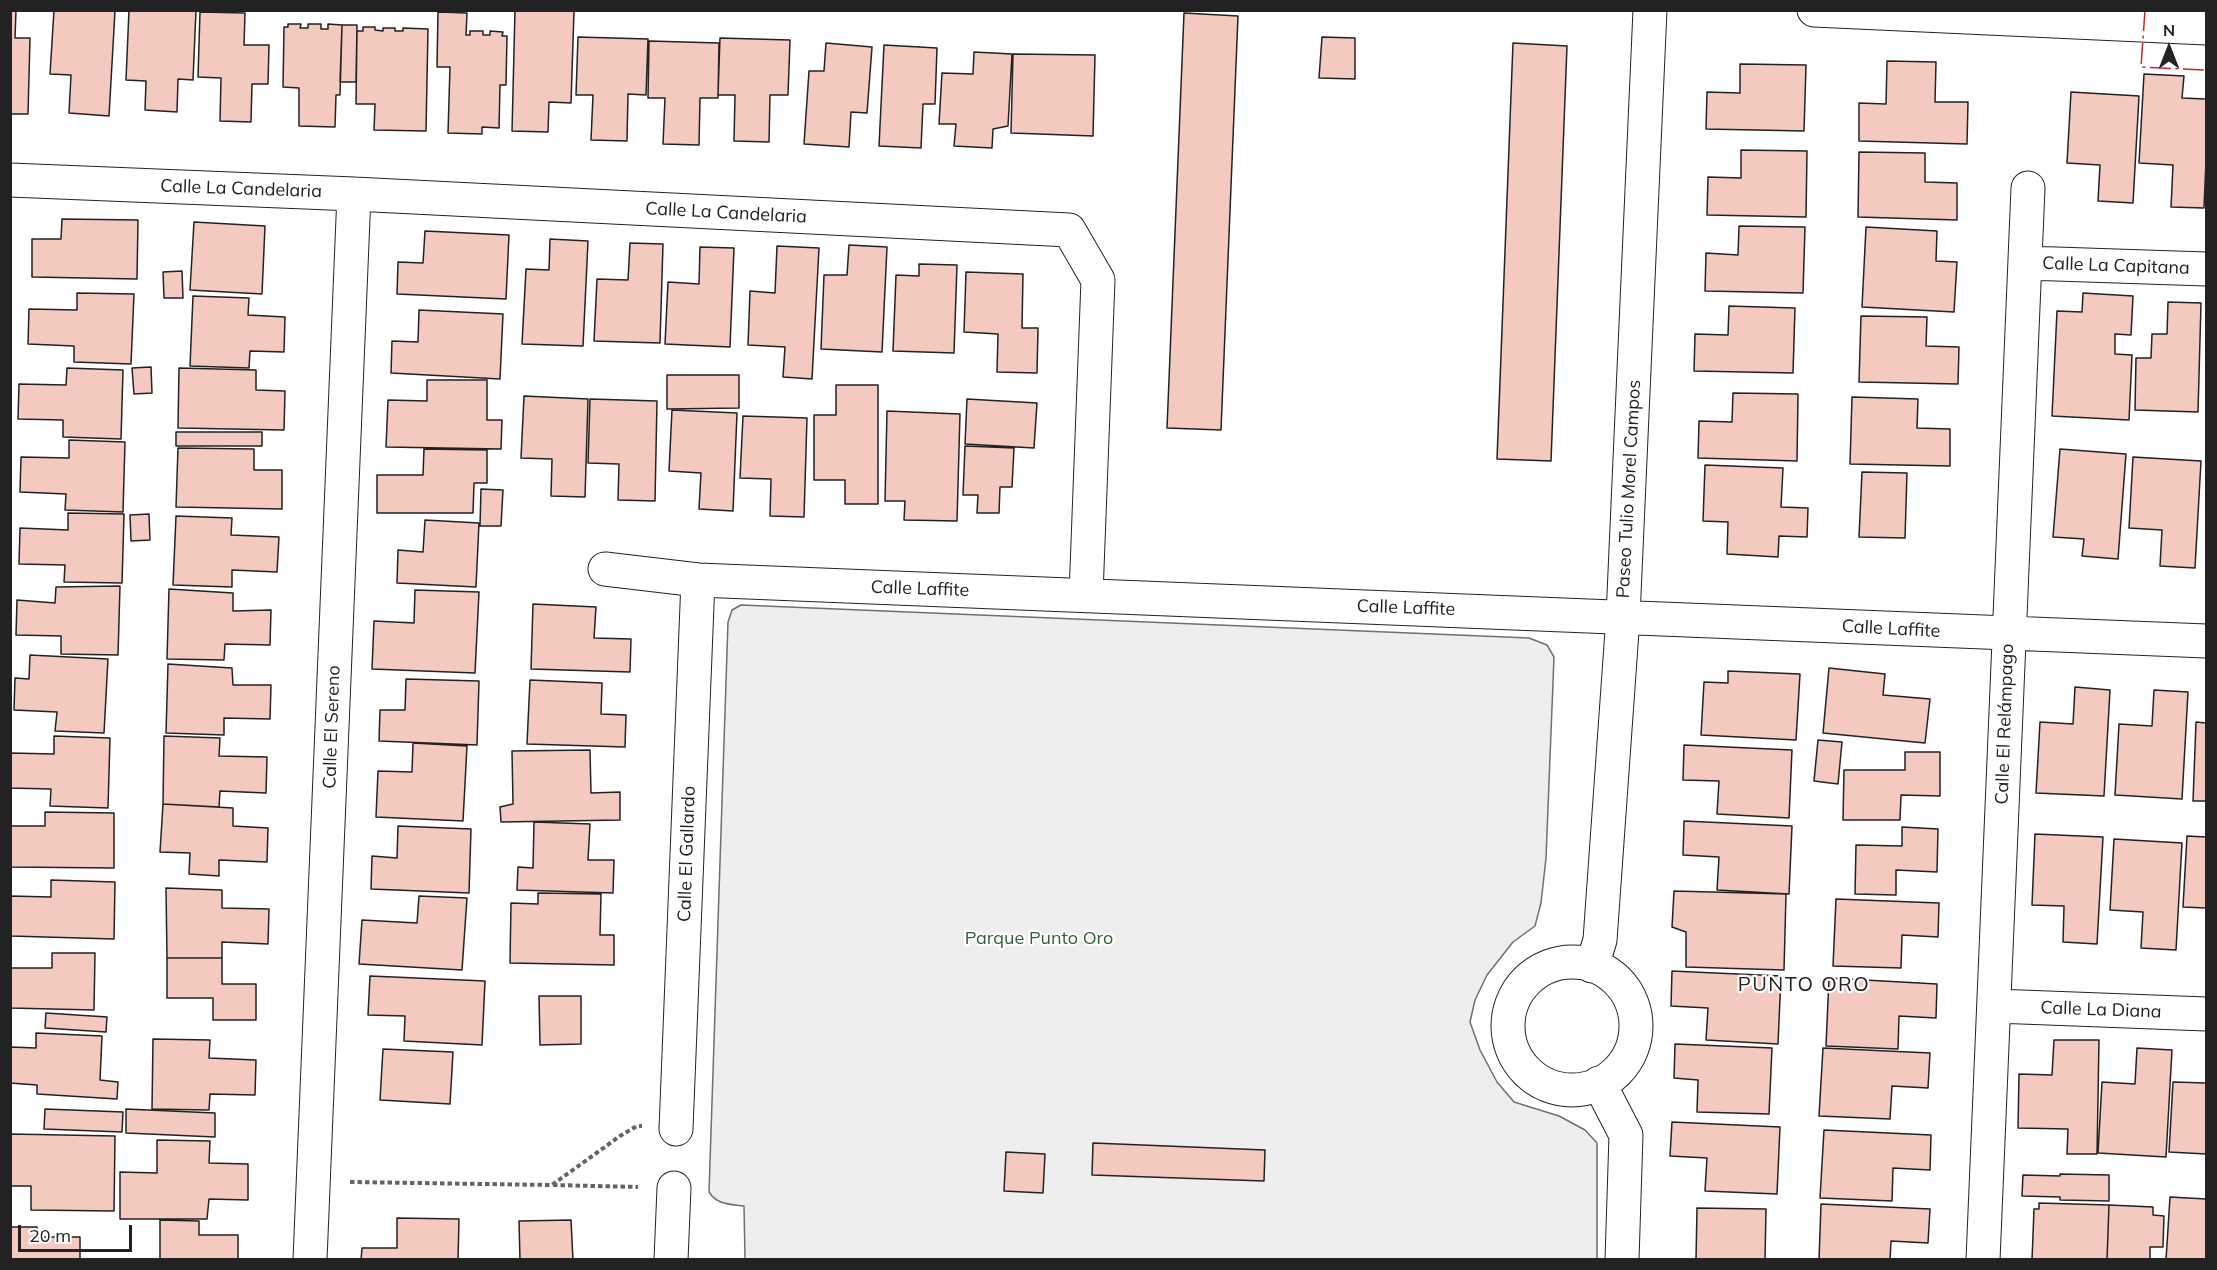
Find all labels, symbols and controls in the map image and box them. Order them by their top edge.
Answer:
north arrow [2139,18,2199,78]
text: N [2163,20,2175,40]
street label: Calle La Candelaria [160,175,322,203]
street label: Calle La Candelaria [645,198,807,228]
street label: Calle La Capitana [2042,253,2190,279]
street label: Paseo Tulio Morel Campos [1612,379,1646,599]
street label: Calle Laffite [870,576,970,602]
street label: Calle Laffite [1356,595,1456,621]
street label: Calle Laffite [1841,616,1941,642]
street label: Calle El Relámpago [1991,643,2019,805]
street label: Calle El Sereno [319,665,345,789]
street label: Calle El Gallardo [674,786,700,922]
park label: Parque Punto Oro [965,928,1113,950]
district label: PUNTO ORO [1738,973,1870,997]
street label: Calle La Diana [2040,997,2162,1023]
scale bar [21,1213,135,1251]
text: 20 m [29,1224,71,1247]

